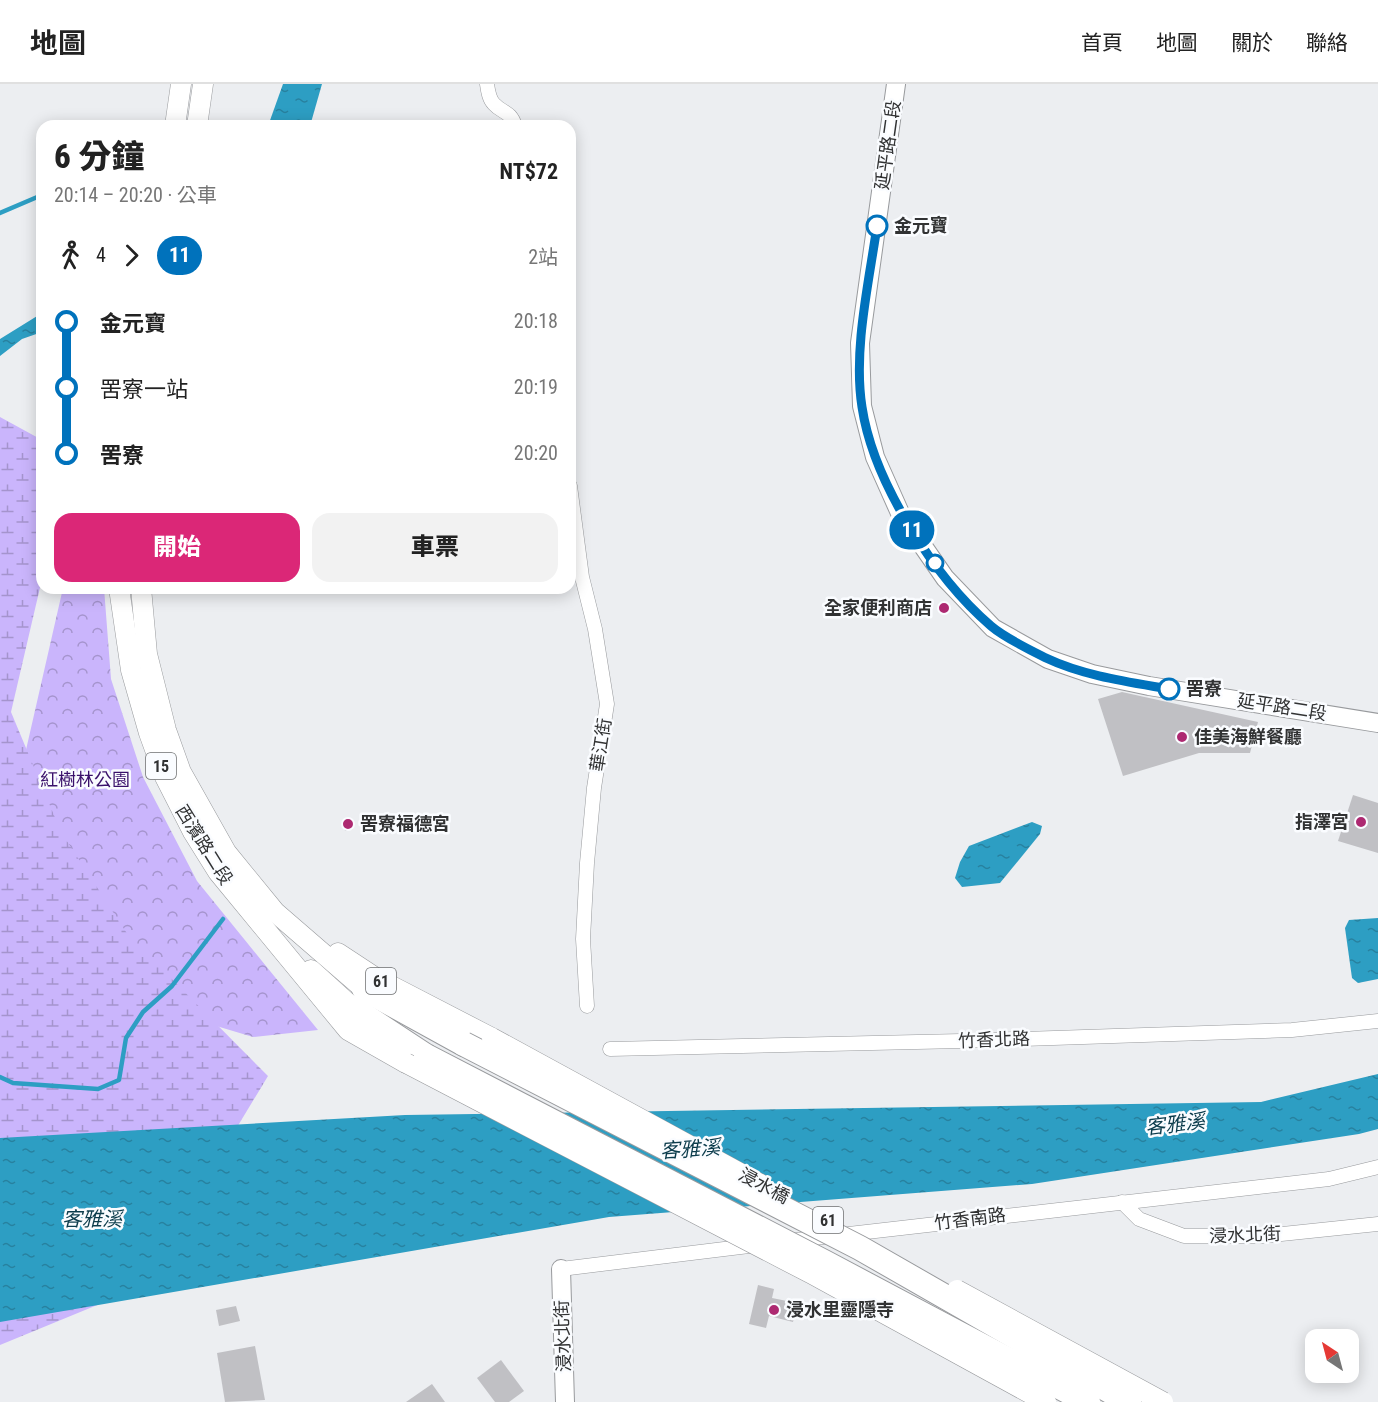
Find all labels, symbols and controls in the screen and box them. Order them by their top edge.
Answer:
text: 地圖 [30,27,86,60]
text: 首頁 [1081,31,1123,55]
text: 地圖 [1156,31,1198,55]
text: 關於 [1231,31,1273,55]
text: 聯絡 [1306,31,1348,55]
street label: 延平路二段 [871,99,904,191]
text: 6 分鐘 [54,137,144,176]
text: NT$72 [500,159,558,184]
text: 20:14 – 20:20 · 公車 [54,183,217,207]
marker: 金元寶 [866,215,888,237]
place label: 金元寶 [894,215,948,236]
icon: walk [54,239,87,272]
icon: forward [115,239,148,272]
text: 4 [96,243,106,267]
text: 11 [169,243,190,267]
text: 2站 [528,245,558,269]
text: 20:18 [514,309,558,333]
text: 金元寶 [100,311,166,336]
text: 20:19 [514,375,558,399]
text: 罟寮一站 [100,377,188,402]
text: 20:20 [514,441,558,465]
text: 罟寮 [100,443,144,468]
line badge: 11 [885,510,939,550]
button: 開始 [54,513,300,582]
button: 車票 [312,513,558,582]
text: 11 [901,518,923,542]
unlabelled marker [926,554,944,572]
place label: 全家便利商店 [824,597,932,618]
marker: 全家便利商店 [937,601,951,615]
marker: 罟寮 [1158,678,1180,700]
place label: 罟寮 [1186,678,1222,699]
street label: 延平路二段 [1236,689,1328,724]
street label: 華江街 [586,717,615,773]
place label: 佳美海鮮餐廳 [1194,726,1302,747]
marker: 佳美海鮮餐廳 [1175,730,1189,744]
road number: 15 [146,753,176,779]
park label: 紅樹林公園 [40,769,130,790]
street label: 西濱路二段 [172,801,237,888]
place label: 指澤宮 [1295,811,1349,832]
place label: 罟寮福德宮 [360,813,450,834]
marker: 指澤宮 [1354,815,1368,829]
marker: 罟寮福德宮 [341,817,355,831]
road number: 61 [366,968,396,994]
street label: 竹香北路 [958,1028,1030,1051]
water label: 客雅溪 [1144,1108,1209,1140]
water label: 客雅溪 [659,1135,724,1163]
street label: 浸水橋 [735,1164,793,1208]
street label: 竹香南路 [933,1204,1007,1233]
water label: 客雅溪 [62,1207,125,1231]
road number: 61 [813,1207,843,1233]
street label: 浸水北街 [1209,1223,1281,1246]
place label: 浸水里靈隱寺 [786,1299,894,1320]
street label: 浸水北街 [551,1300,574,1372]
marker: 浸水里靈隱寺 [767,1303,781,1317]
north arrow [1305,1329,1359,1383]
map controls [1305,1329,1359,1383]

